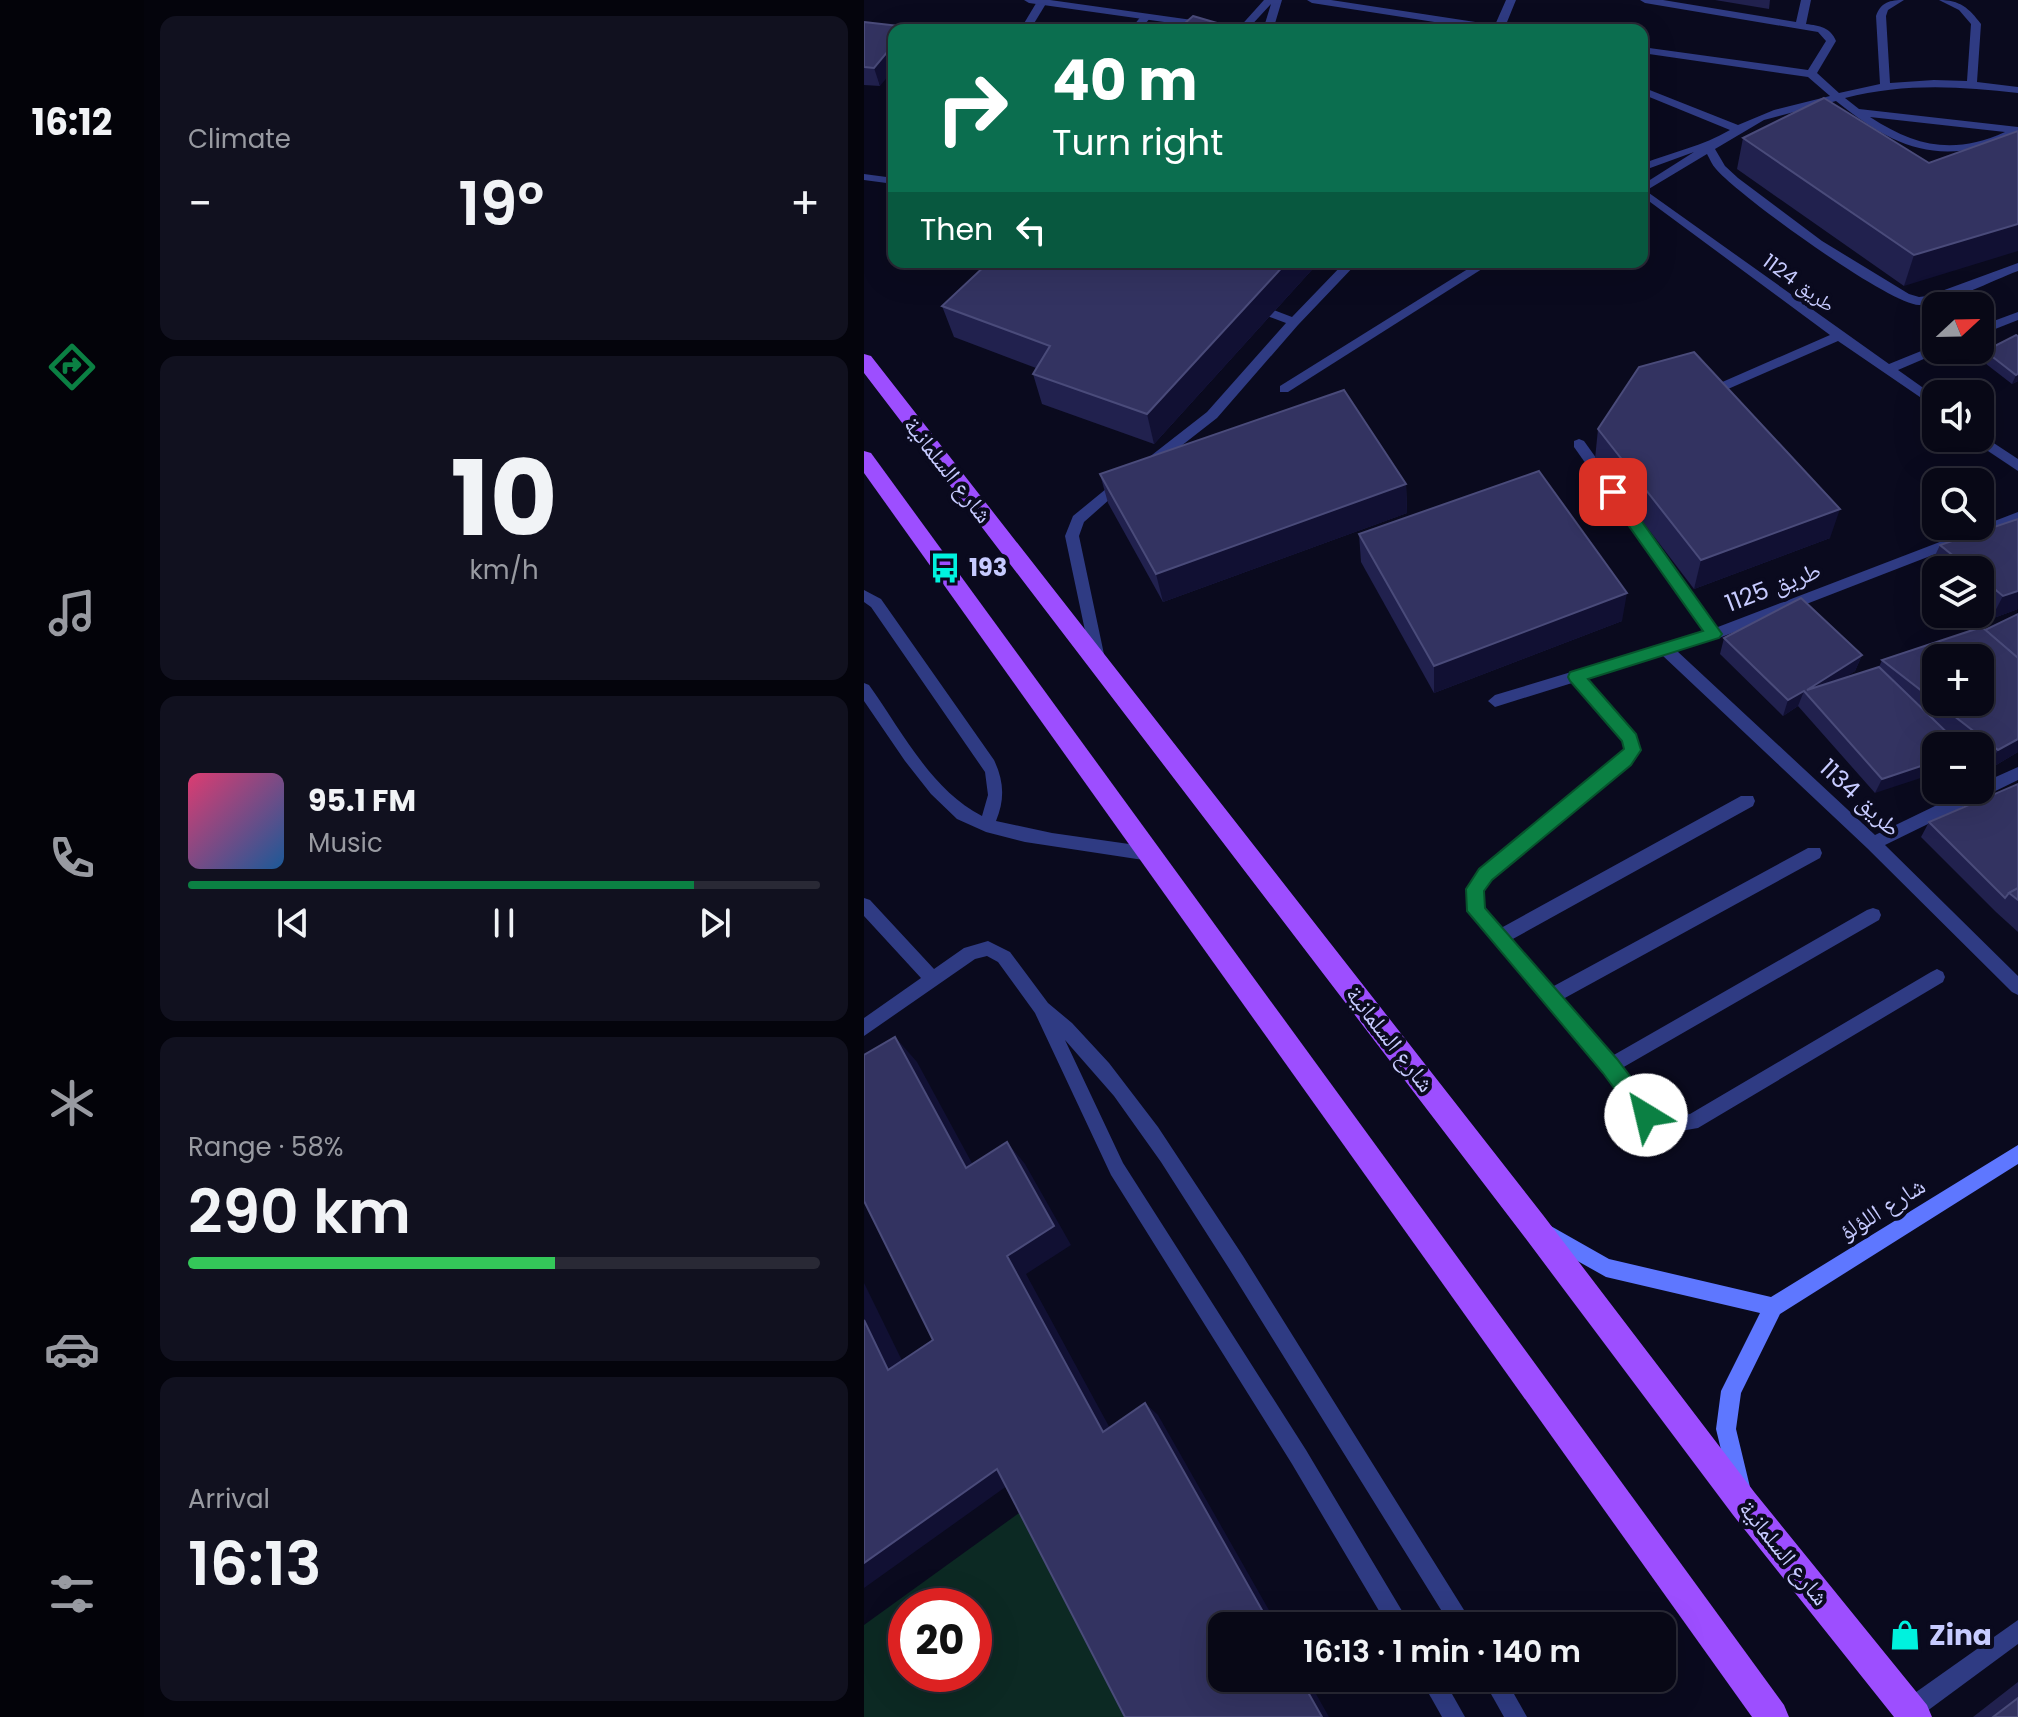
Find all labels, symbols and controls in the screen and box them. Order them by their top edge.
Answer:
text: 40 m [1052,41,1198,120]
icon: right [920,56,1024,160]
text: 16:12 [32,97,112,148]
text: Turn right [1052,117,1223,168]
text: Climate [188,121,291,157]
text: 19° [458,162,544,246]
text: − [188,173,212,234]
text: + [790,173,820,234]
text: Then [920,208,993,251]
icon: left [1009,208,1053,252]
street label: طريق 1124 [1757,247,1841,319]
north arrow [1922,292,1994,364]
map controls [1922,292,1994,804]
icon: directions [44,339,100,395]
button: sound [1922,380,1994,452]
street label: شارع السلمانية [896,410,1000,530]
text: 10 [451,426,557,571]
pin [1579,458,1647,526]
button: search [1922,468,1994,540]
icon: arrive [1591,470,1635,514]
bus stop icon: 193 [928,551,962,585]
place label: 193 [969,551,1007,584]
text: km/h [469,552,539,588]
street label: طريق 1125 [1720,553,1825,620]
button: layers [1922,556,1994,628]
icon: music [44,585,100,641]
button: + [1922,644,1994,716]
button: − [1922,732,1994,804]
street label: طريق 1134 [1812,751,1908,844]
text: 95.1 FM [308,779,416,822]
text: Music [308,825,383,861]
icon: phone [44,830,100,886]
icon: previous [271,901,315,945]
icon: pause [482,901,526,945]
icon: next [693,901,737,945]
street label: شارع السلمانية [1338,979,1442,1099]
position arrow [1604,1073,1688,1157]
icon: climate [44,1075,100,1131]
text: Range · 58% [188,1129,344,1165]
street label: شارع اللؤلؤ [1832,1169,1931,1248]
text: 290 km [188,1170,411,1254]
icon: car [44,1321,100,1377]
text: Arrival [188,1481,270,1517]
street label: شارع السلمانية [1732,1493,1837,1612]
text: 16:13 [188,1522,322,1606]
icon: filters [44,1566,100,1622]
speed limit sign: 20 [888,1588,992,1692]
place label: Zina [1929,1616,1992,1655]
shop icon: Zina [1888,1618,1922,1652]
text: 16:13 · 1 min · 140 m [1303,1630,1581,1673]

